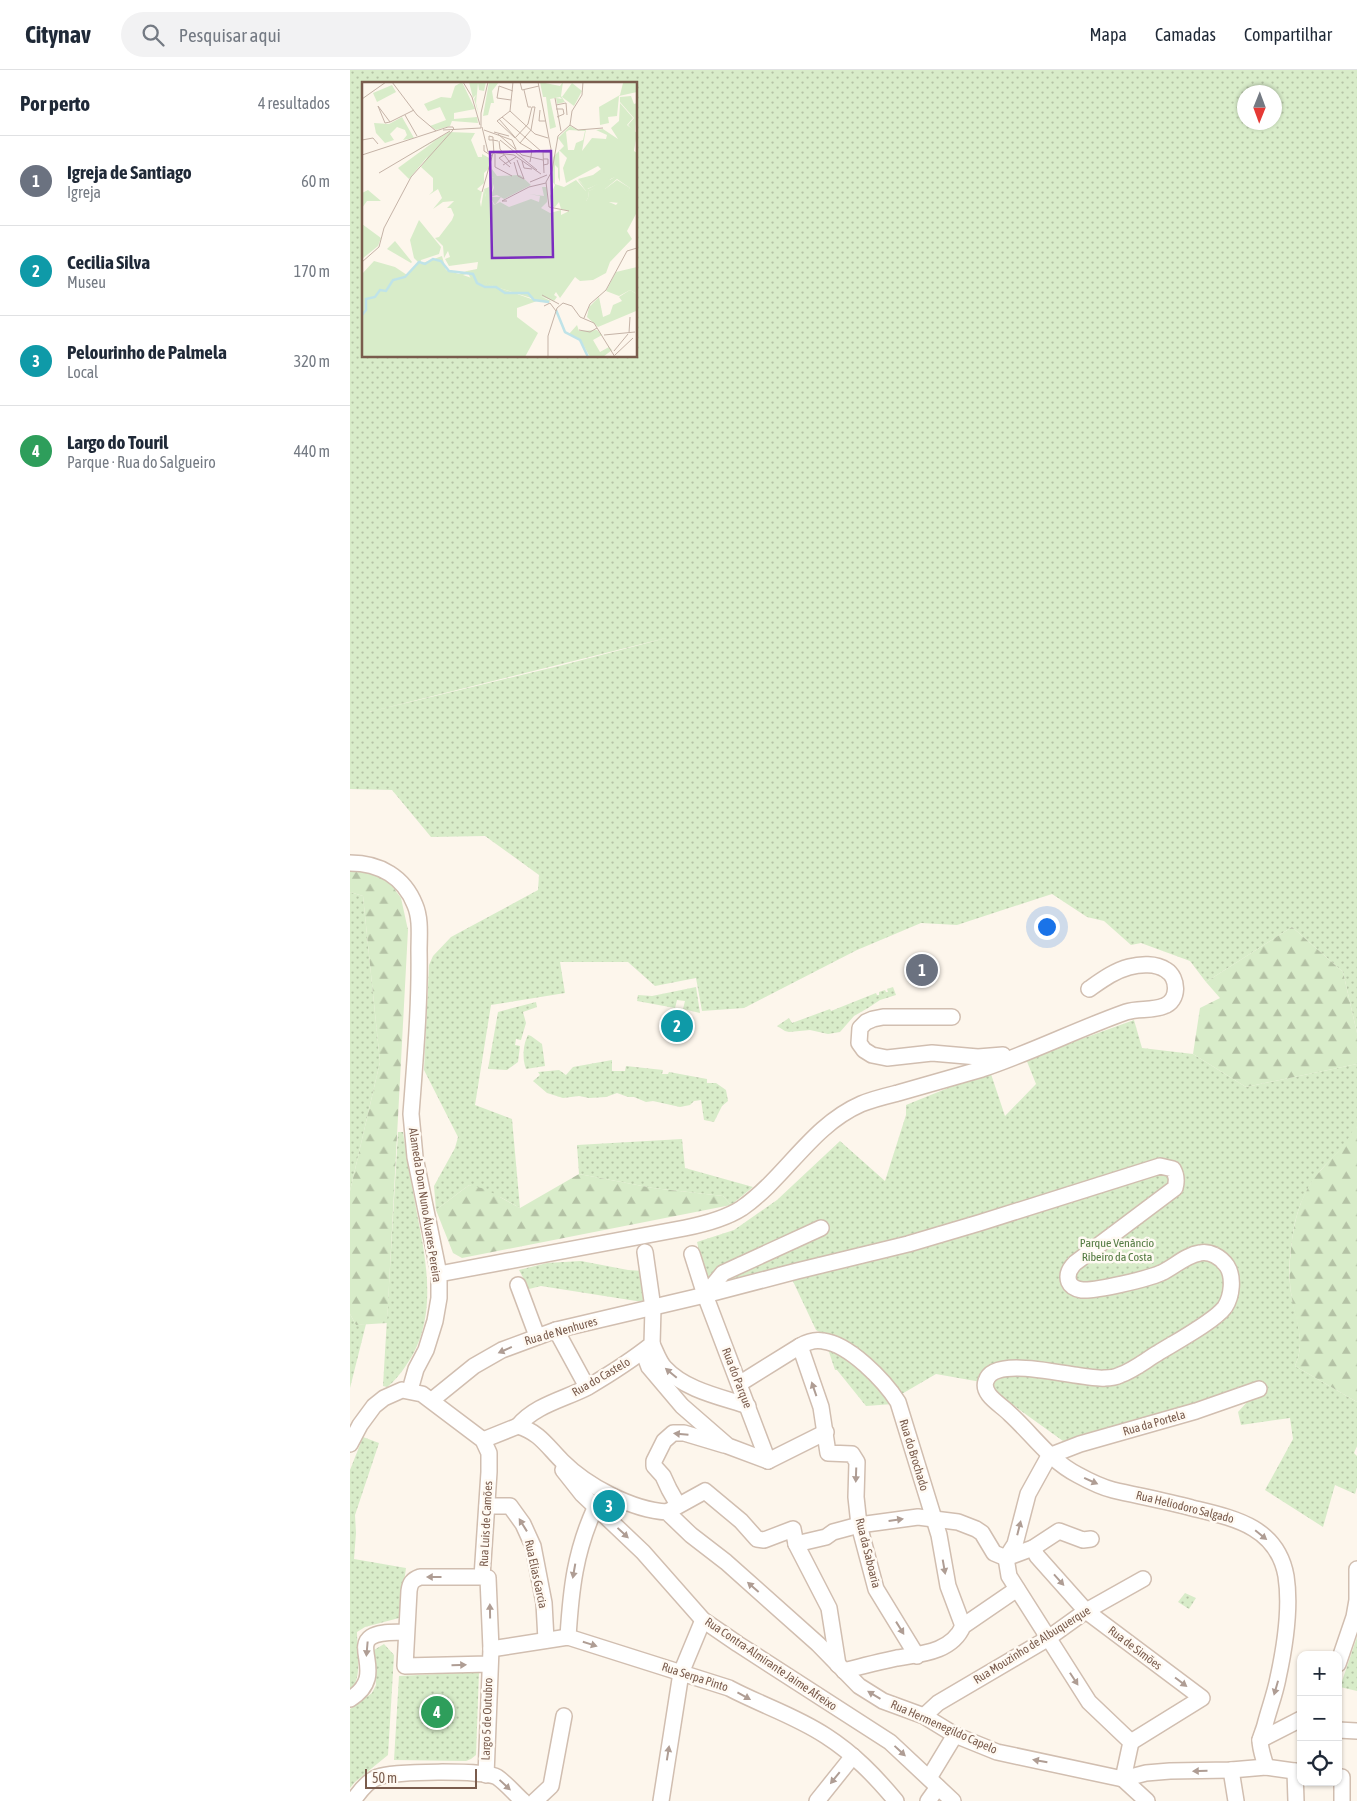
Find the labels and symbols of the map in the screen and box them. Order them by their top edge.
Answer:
inset map [362,82,638,358]
north arrow [1237,85,1282,130]
your location [1034,914,1060,940]
pin: 1 [906,951,938,989]
pin: 2 [661,1007,693,1045]
street label: Alameda Dom Nuno Álvares Pereira [406,1127,444,1283]
park label: Parque Venâncio Ribeiro da Costa [1080,1236,1155,1264]
street label: Rua de Nenhures [523,1314,599,1348]
one-way arrow [498,1346,512,1354]
street label: Rua do Parque [719,1346,755,1410]
street label: Rua do Castelo [569,1355,633,1399]
one-way arrow [665,1368,678,1379]
one-way arrow [810,1381,818,1396]
street label: Rua da Portela [1121,1407,1187,1439]
street label: Rua do Brochado [896,1418,932,1493]
one-way arrow [672,1430,688,1438]
one-way arrow [852,1467,860,1483]
one-way arrow [1084,1478,1098,1486]
street label: Rua Luis de Camões [477,1481,495,1567]
pin: 3 [593,1487,625,1525]
street label: Rua Heliodoro Salgado [1134,1488,1236,1526]
one-way arrow [889,1516,905,1524]
street label: Rua da Saboaria [853,1517,883,1589]
one-way arrow [518,1518,527,1531]
one-way arrow [1015,1520,1023,1535]
one-way arrow [616,1527,628,1539]
one-way arrow [1255,1529,1268,1540]
street label: Rua Elias Garcia [522,1538,550,1610]
one-way arrow [941,1559,949,1575]
one-way arrow [570,1563,578,1579]
one-way arrow [425,1573,441,1581]
one-way arrow [1053,1573,1065,1585]
one-way arrow [747,1581,760,1592]
one-way arrow [486,1602,494,1618]
street label: Rua Mouzinho de Albuquerque [971,1603,1093,1687]
street label: Rua Contra-Almirante Jaime Afreixo [702,1615,840,1714]
one-way arrow [896,1622,905,1635]
street label: Rua de Simões [1105,1623,1165,1673]
one-way arrow [363,1641,371,1657]
one-way arrow [583,1641,598,1649]
one-way arrow [451,1660,467,1668]
street label: Rua Serpa Pinto [660,1660,730,1694]
one-way arrow [1069,1673,1079,1686]
street label: Largo 5 de Outubro [479,1677,495,1761]
one-way arrow [1174,1677,1188,1687]
one-way arrow [1271,1681,1279,1696]
one-way arrow [867,1690,880,1699]
one-way arrow [737,1692,751,1700]
pin: 4 [421,1693,453,1731]
street label: Rua Hermenegildo Capelo [889,1697,1000,1757]
one-way arrow [665,1744,673,1760]
one-way arrow [893,1745,905,1757]
one-way arrow [1031,1756,1047,1764]
scale bar [365,1766,478,1789]
one-way arrow [1191,1767,1207,1775]
one-way arrow [829,1772,840,1785]
one-way arrow [499,1779,511,1791]

